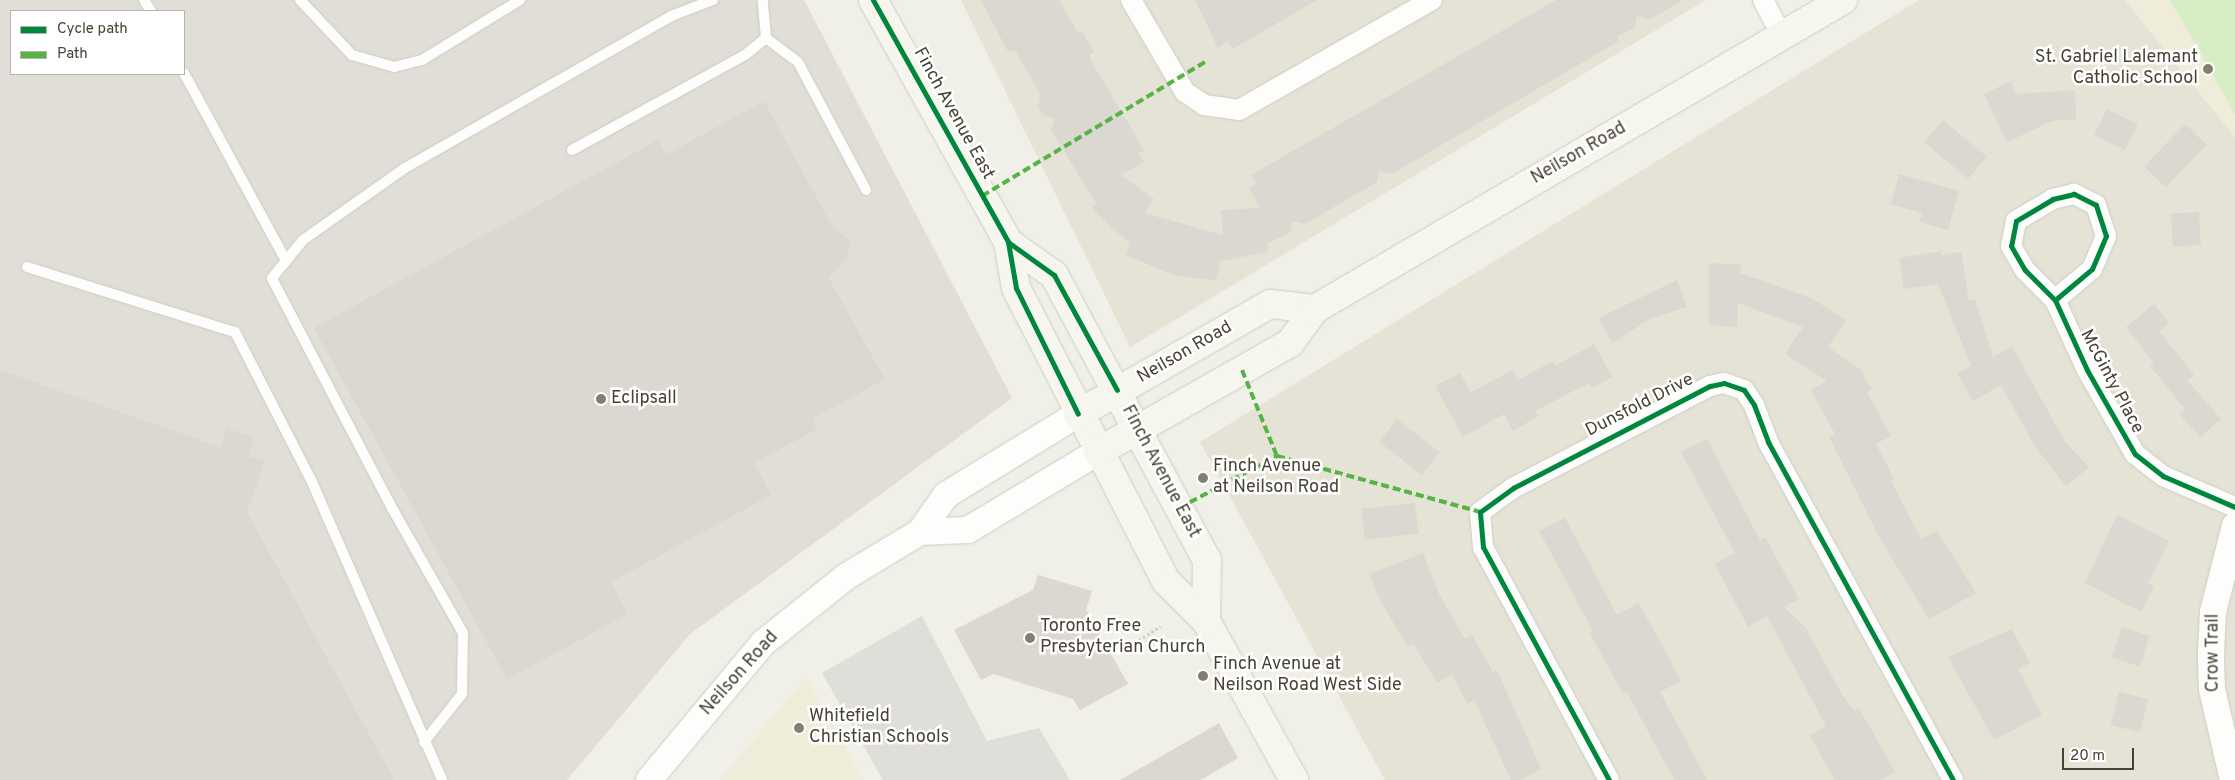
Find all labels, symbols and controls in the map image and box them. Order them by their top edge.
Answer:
legend [10,10,185,75]
text: Cycle path [57,20,128,39]
street label: Finch Avenue East [908,44,998,184]
text: Path [57,45,88,64]
place label: St. Gabriel Lalemant Catholic School [2035,48,2198,90]
marker: St. Gabriel Lalemant Catholic School [2202,63,2214,75]
street label: Neilson Road [1528,118,1630,190]
street label: Neilson Road [1134,317,1236,389]
street label: McGinty Place [2075,326,2147,438]
street label: Dunsfold Drive [1582,370,1698,442]
place label: Eclipsall [611,388,677,410]
marker: Eclipsall [595,393,607,405]
street label: Finch Avenue East [1116,402,1204,542]
place label: Finch Avenue at Neilson Road [1213,457,1339,499]
marker: Finch Avenue at Neilson Road [1197,472,1209,484]
street label: Crow Trail [2203,613,2225,693]
place label: Toronto Free Presbyterian Church [1040,617,1205,660]
street label: Neilson Road [697,627,783,721]
marker: Toronto Free Presbyterian Church [1024,632,1036,644]
place label: Finch Avenue at Neilson Road West Side [1213,655,1402,698]
marker: Finch Avenue at Neilson Road West Side [1197,670,1209,682]
place label: Whitefield Christian Schools [809,707,949,750]
marker: Whitefield Christian Schools [793,722,805,734]
scale bar [2065,738,2138,770]
text: 20 m [2070,747,2105,766]

